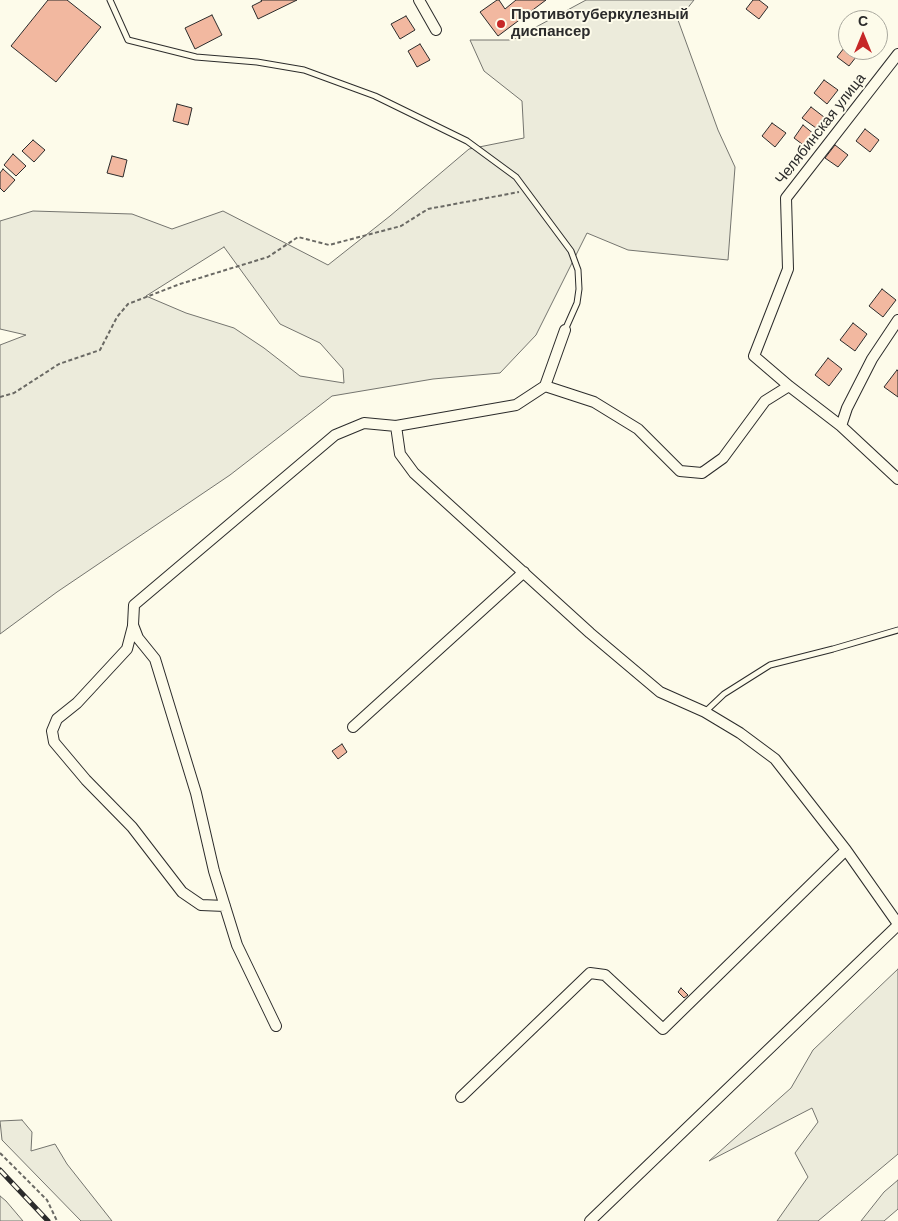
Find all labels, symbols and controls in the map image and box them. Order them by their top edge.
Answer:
place label: Противотуберкулезный диспансер [511,6,689,41]
north arrow [838,10,888,60]
text: С [858,13,868,29]
marker: Противотуберкулезный диспансер [495,18,507,30]
street label: Челябинская улица [772,70,870,188]

